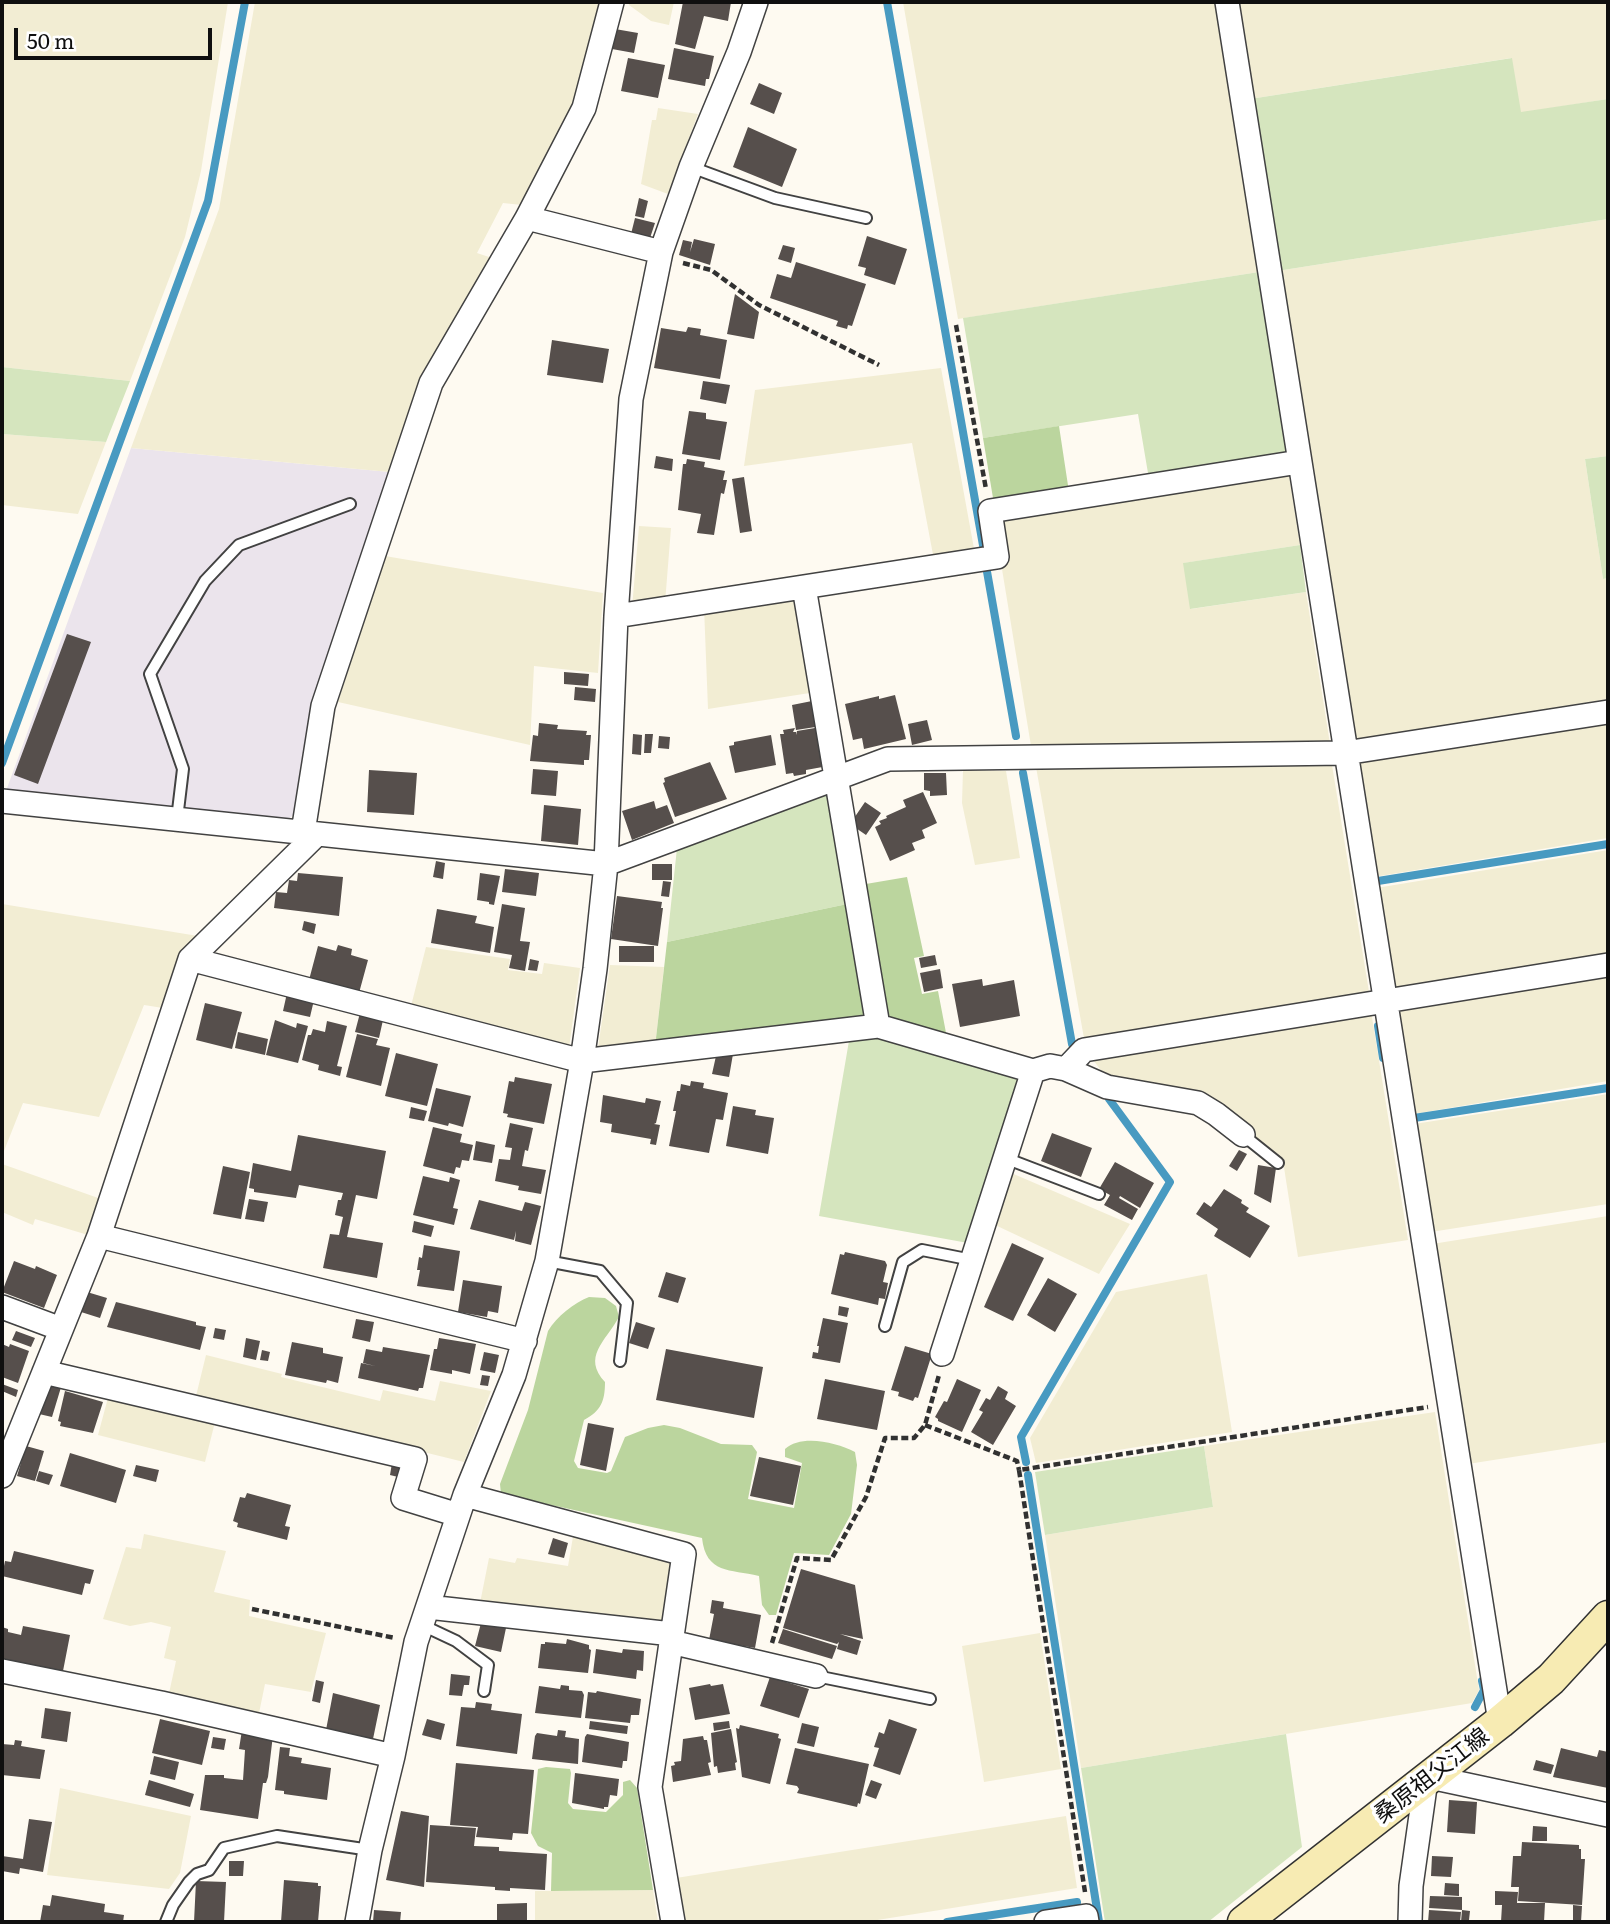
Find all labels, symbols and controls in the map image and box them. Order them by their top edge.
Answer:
scale bar [18,14,215,58]
text: 50 m [27,24,74,55]
street label: 桑原祖父江線 [1369,1723,1495,1829]

